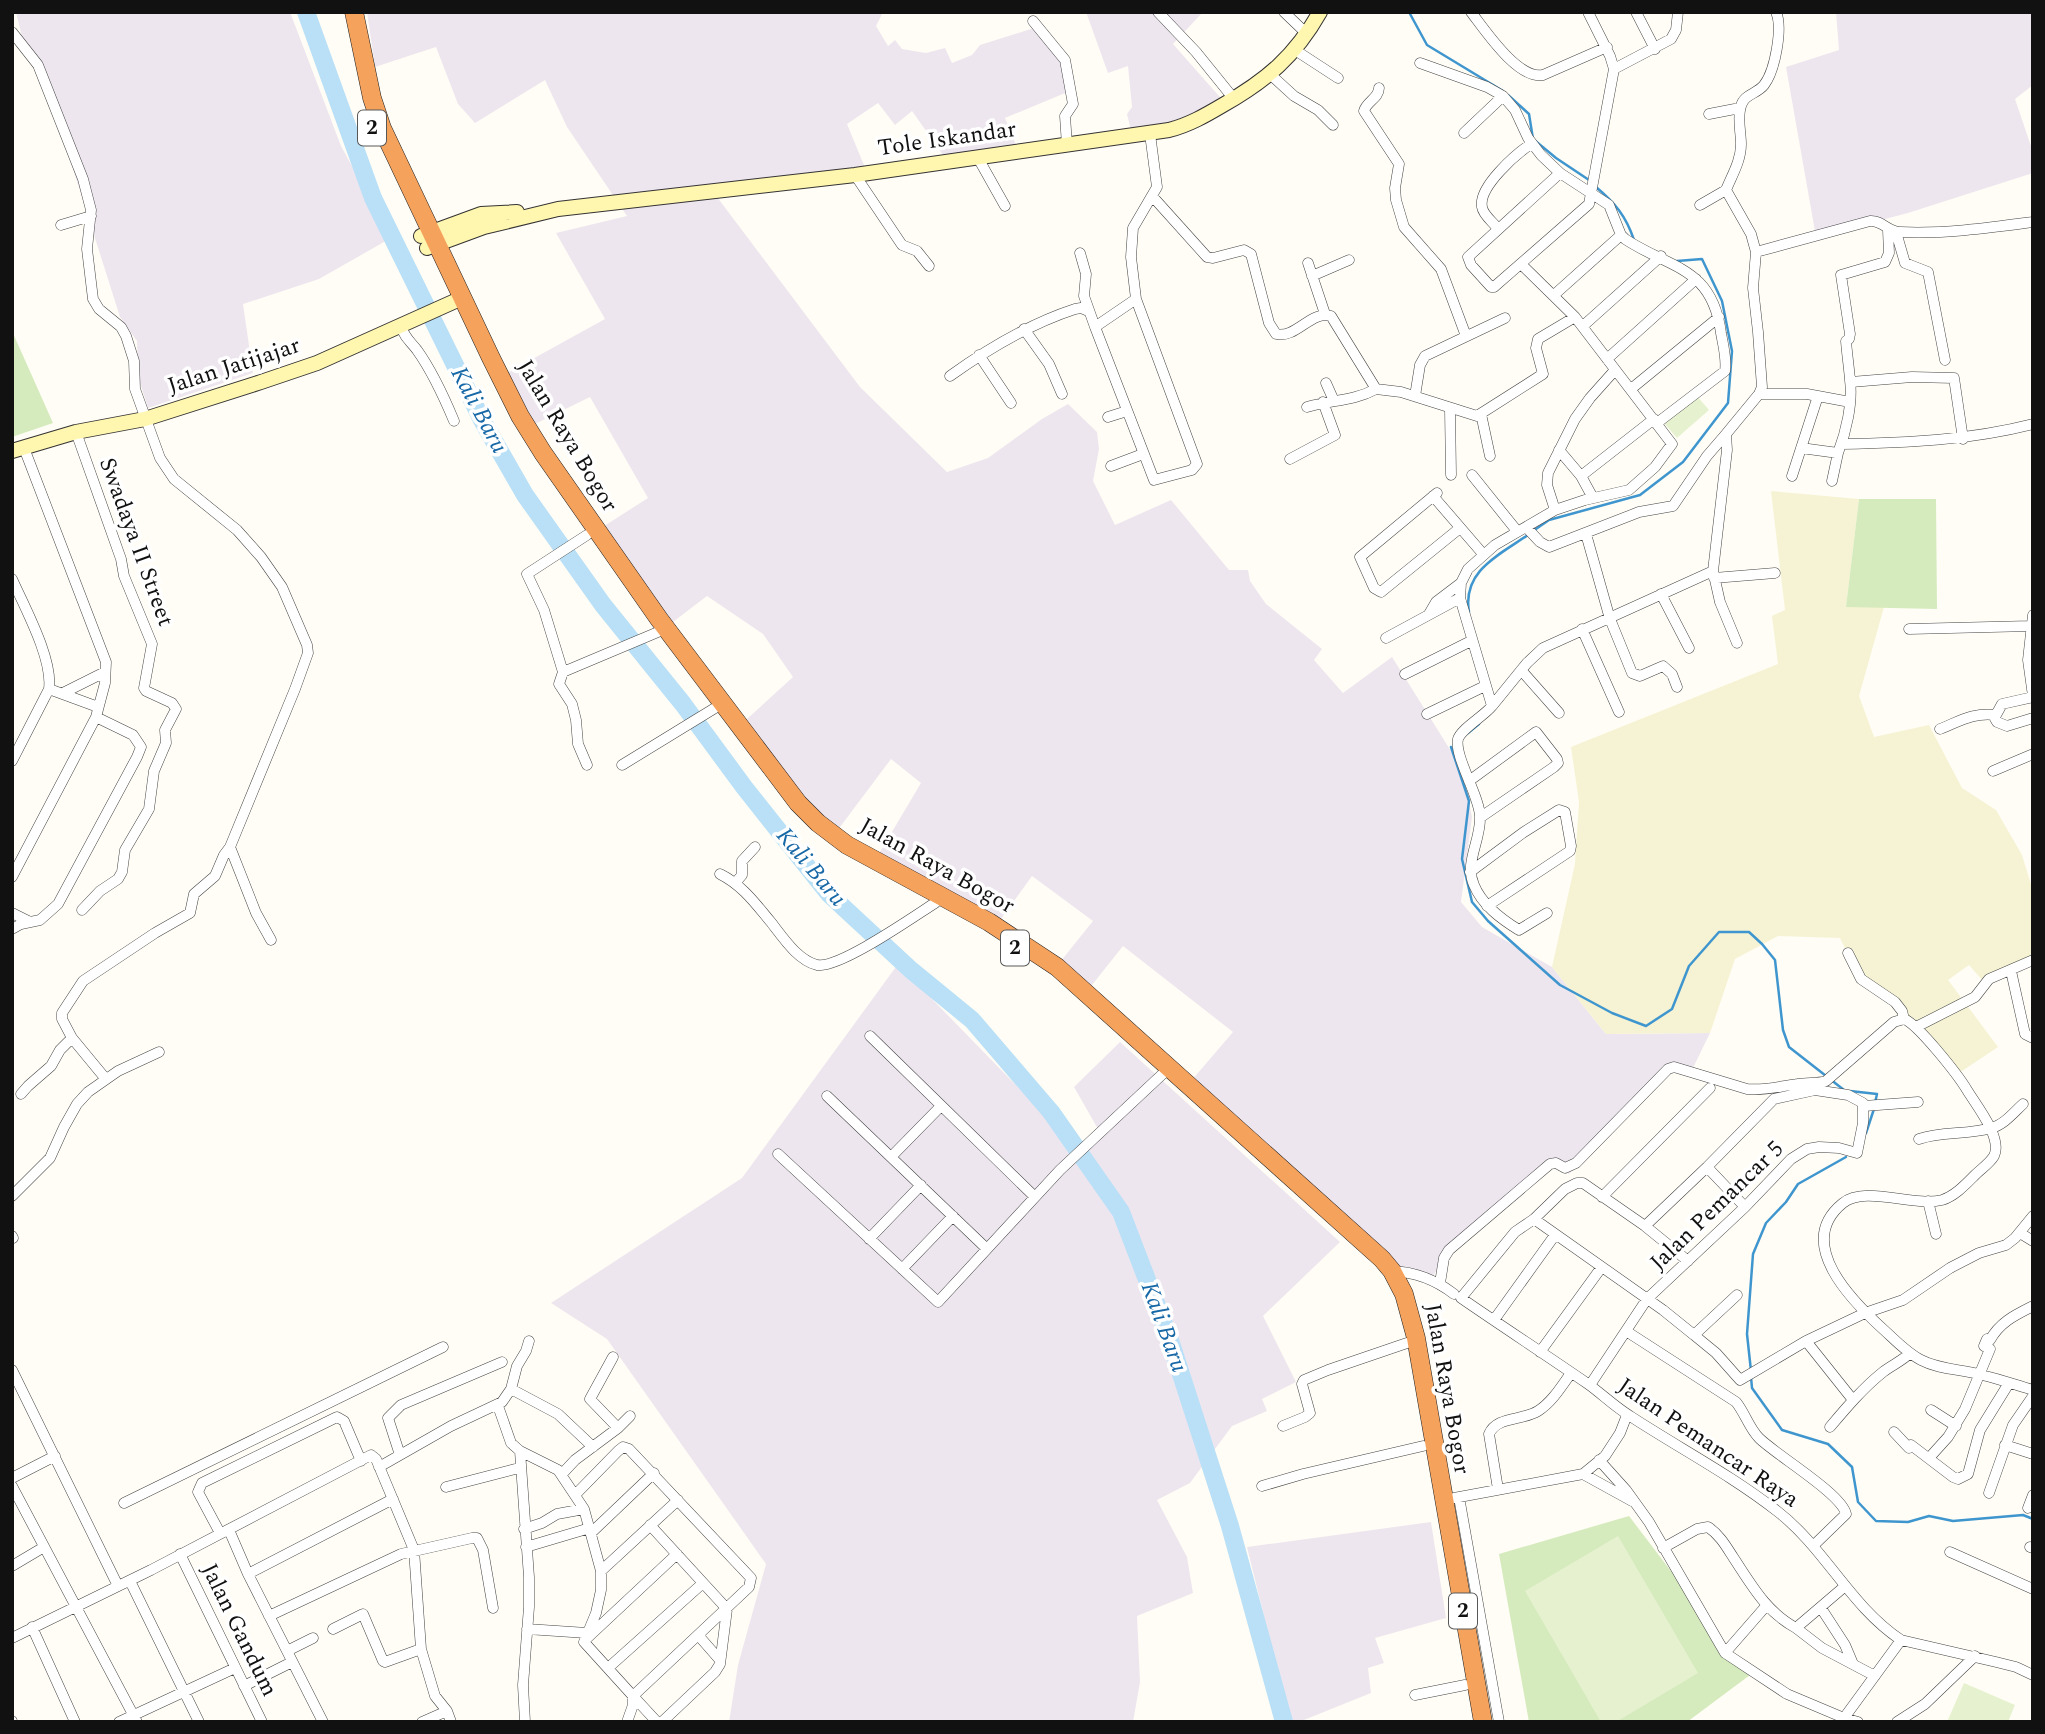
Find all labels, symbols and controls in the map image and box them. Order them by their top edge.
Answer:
road number: 2 [358,110,386,146]
street label: Tole Iskandar [875,112,1019,166]
street label: Jalan Jatijajar [163,328,305,404]
street label: Jalan Raya Bogor [507,353,627,519]
water label: Kali Baru [441,360,517,460]
street label: Swadaya II Street [89,453,183,631]
street label: Jalan Raya Bogor [853,809,1021,923]
water label: Kali Baru [767,819,855,915]
road number: 2 [1001,930,1029,965]
street label: Jalan Pemancar 5 [1642,1133,1792,1279]
water label: Kali Baru [1131,1277,1197,1378]
street label: Jalan Raya Bogor [1415,1301,1479,1477]
street label: Jalan Pemancar Raya [1610,1369,1806,1517]
street label: Jalan Gandum [192,1557,286,1703]
road number: 2 [1449,1594,1477,1628]

